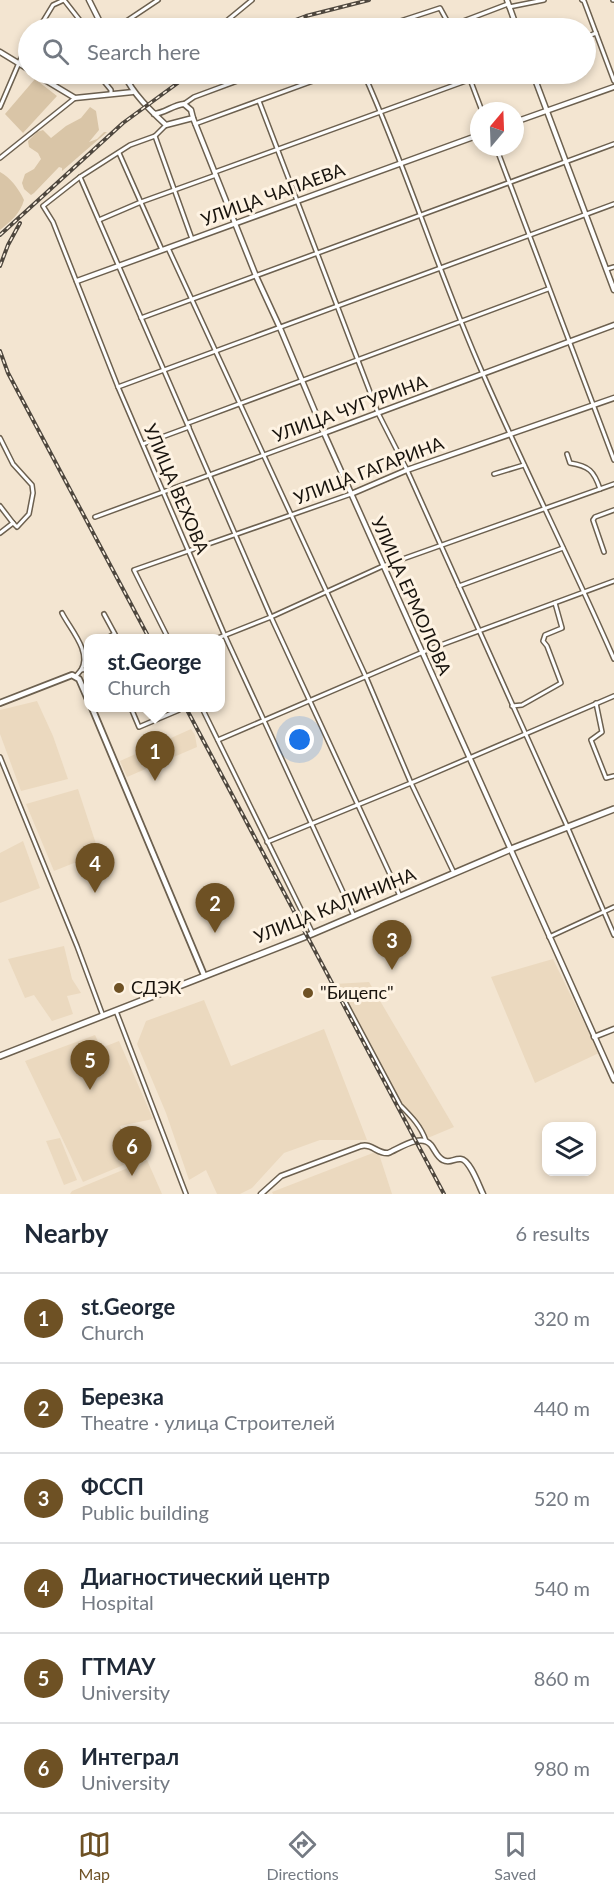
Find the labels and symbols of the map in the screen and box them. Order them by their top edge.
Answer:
north arrow [470,102,524,156]
street label: УЛИЦА ЧАПАЕВА [198,158,348,230]
street label: УЛИЦА ЧУГУРИНА [270,370,431,446]
street label: УЛИЦА ВЕХОВА [140,420,215,558]
street label: УЛИЦА ГАГАРИНА [291,431,447,509]
street label: УЛИЦА ЕРМОЛОВА [367,513,457,679]
your location [285,725,314,754]
pin: 1 [136,732,174,781]
pin: 4 [76,844,115,893]
street label: УЛИЦА КАЛИНИНА [251,862,419,948]
pin: 2 [196,884,234,933]
pin: 3 [372,920,412,970]
place label: СДЭК [131,976,181,998]
marker: СДЭК [112,981,126,995]
place label: "Бицепс" [320,981,394,1003]
marker: "Бицепс" [301,986,315,1000]
pin: 5 [70,1040,110,1090]
pin: 6 [112,1126,152,1176]

